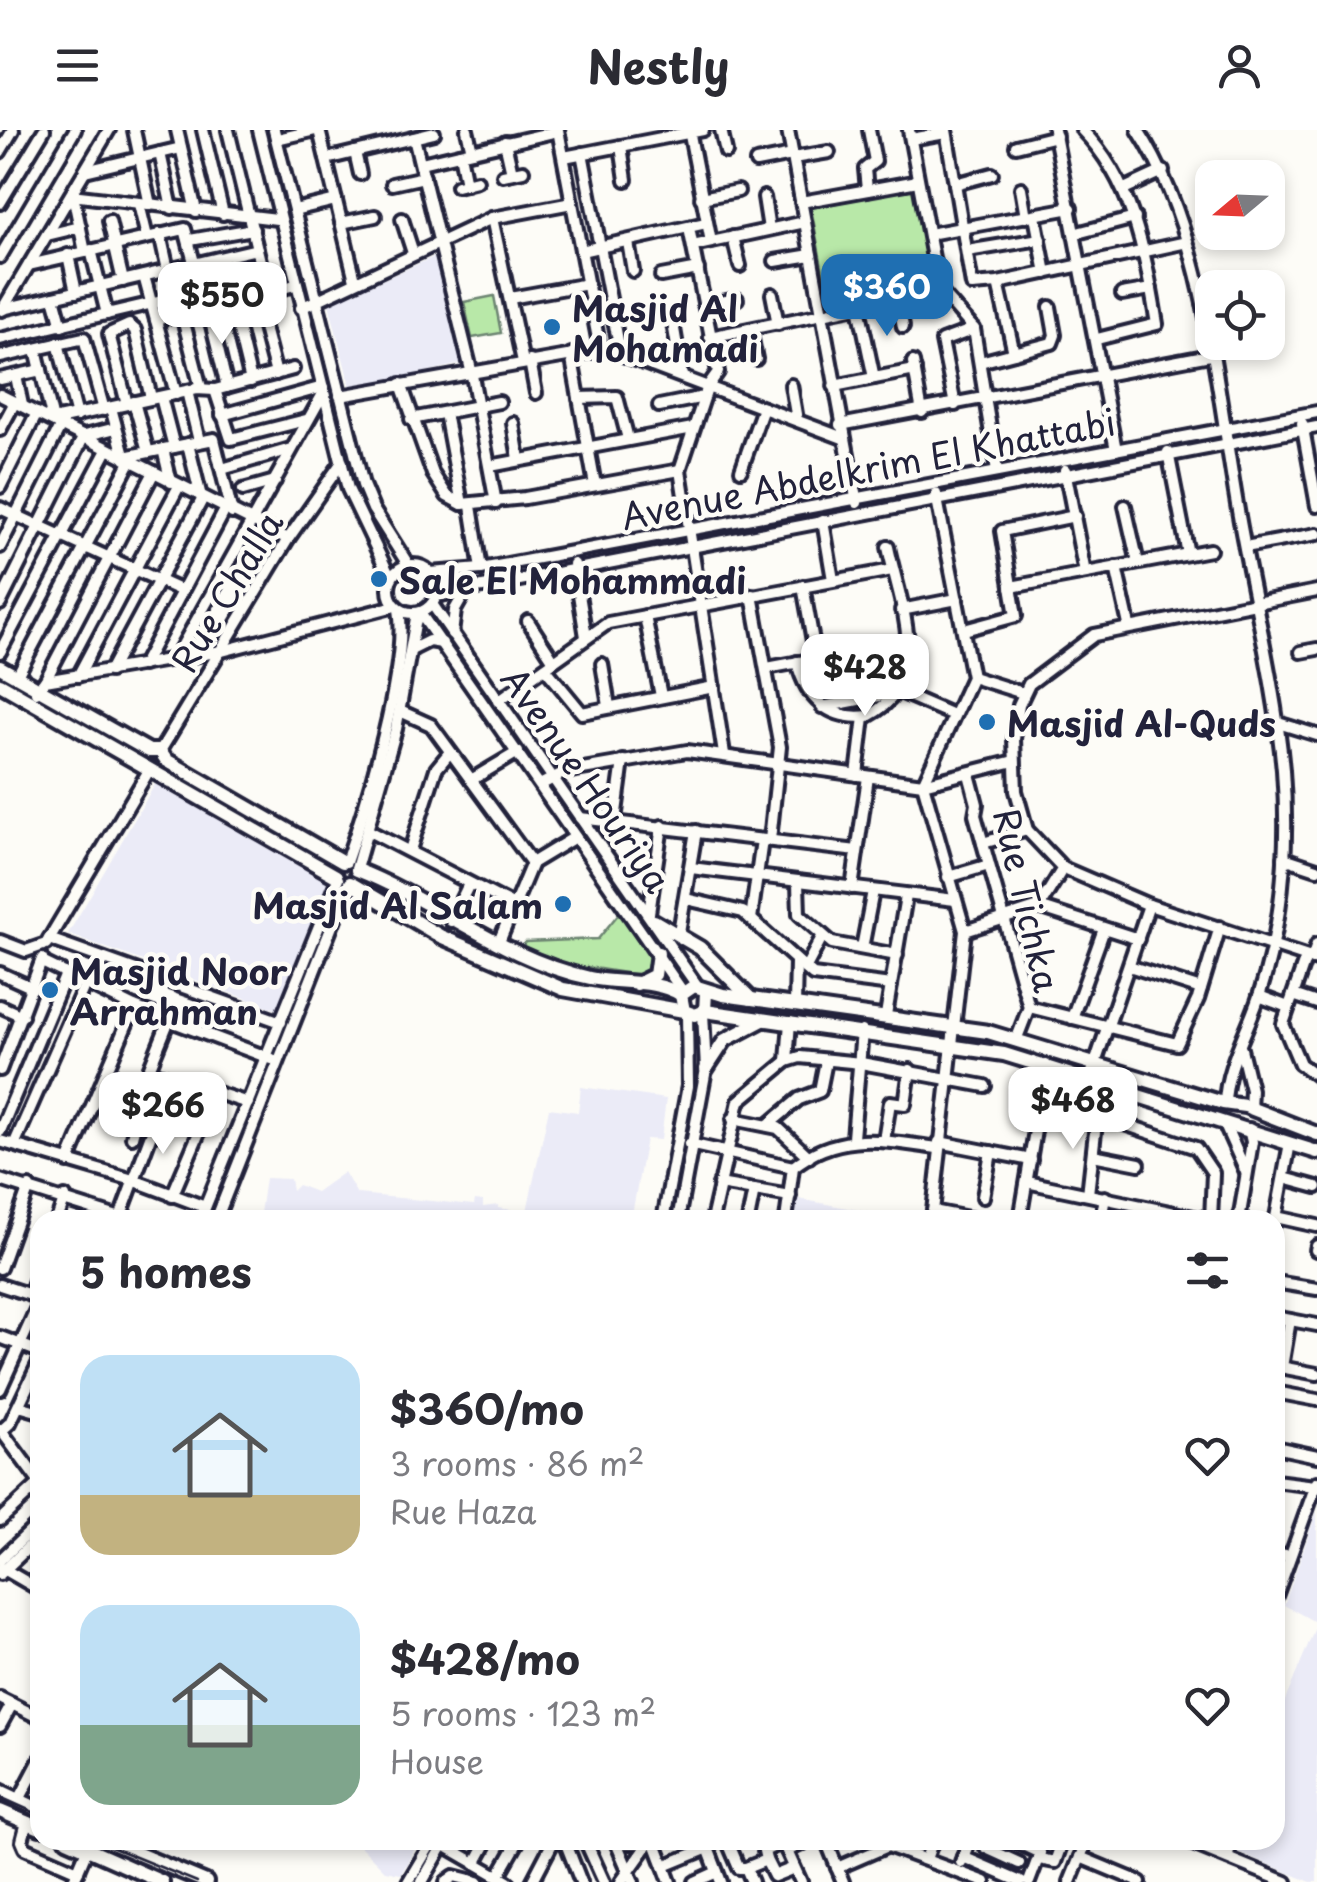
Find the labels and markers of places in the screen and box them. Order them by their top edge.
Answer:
pin: $360 [828,254,946,339]
pin: $550 [163,262,281,347]
place label: Masjid Al Mohamadi [572,281,759,374]
marker: Masjid Al Mohamadi [541,316,563,338]
place label: Sale El Mohammadi [399,553,746,606]
marker: Sale El Mohammadi [368,568,390,590]
pin: $428 [806,634,924,719]
place label: Masjid Al-Quds [1007,696,1276,749]
marker: Masjid Al-Quds [976,711,998,733]
place label: Masjid Al Salam [253,878,543,931]
marker: Masjid Al Salam [552,893,574,915]
place label: Masjid Noor Arrahman [70,944,288,1037]
marker: Masjid Noor Arrahman [39,979,61,1001]
pin: $468 [1014,1067,1132,1152]
pin: $266 [104,1072,222,1157]

